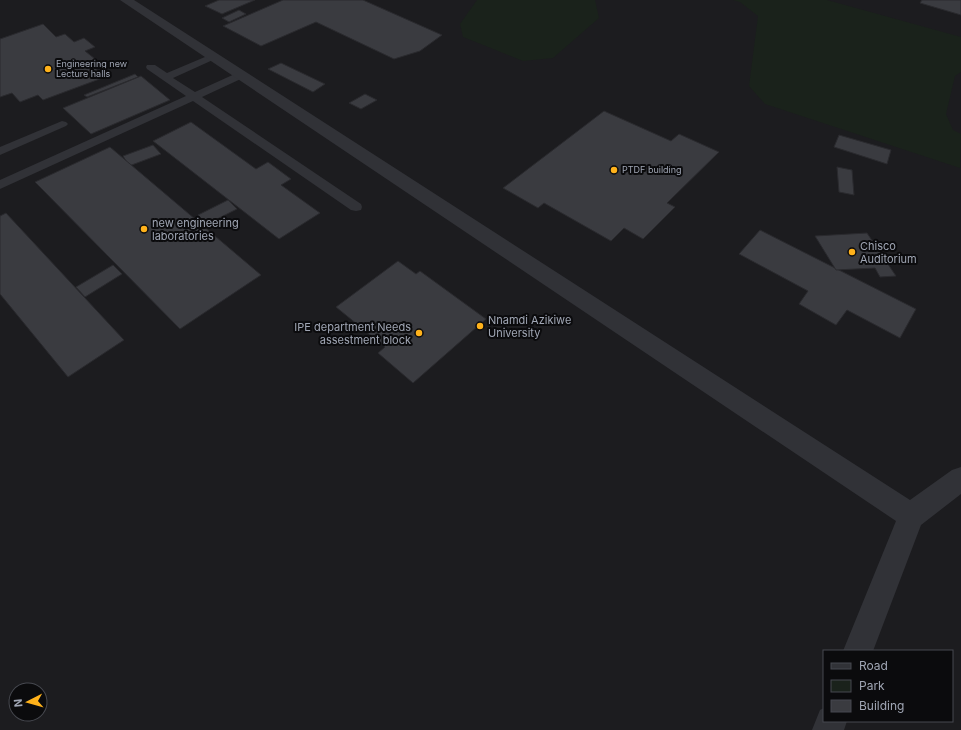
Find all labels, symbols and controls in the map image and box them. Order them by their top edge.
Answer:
place label: Engineering new Lecture halls [56,58,128,79]
marker: Engineering new Lecture halls [43,64,53,74]
place label: PTDF building [622,164,682,175]
marker: PTDF building [609,165,619,175]
place label: new engineering laboratories [152,216,239,243]
marker: new engineering laboratories [139,224,149,234]
place label: Chisco Auditorium [860,239,917,266]
marker: Chisco Auditorium [847,247,857,257]
place label: Nnamdi Azikiwe University [488,313,571,340]
place label: IPE department Needs assestment block [294,320,411,347]
marker: Nnamdi Azikiwe University [475,321,485,331]
marker: IPE department Needs assestment block [414,328,424,338]
legend [823,650,953,722]
text: Road [859,658,888,673]
text: Park [859,678,885,693]
north arrow [8,682,48,722]
text: N [11,698,25,708]
text: Building [859,698,904,713]

